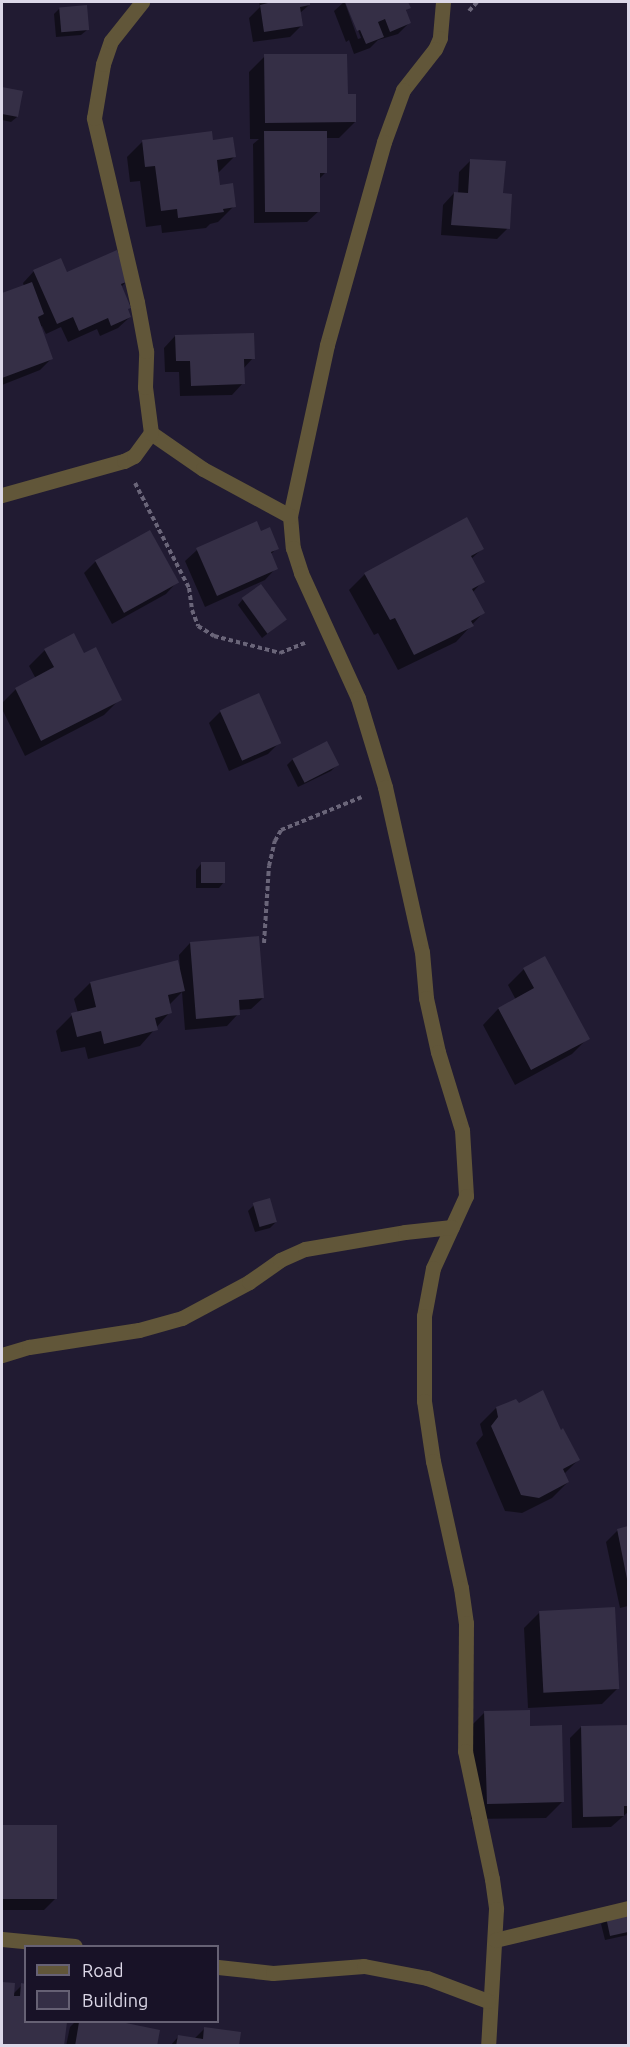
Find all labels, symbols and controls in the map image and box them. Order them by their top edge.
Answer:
legend [24,1945,219,2023]
text: Road [82,1960,124,1980]
text: Building [82,1990,148,2010]

